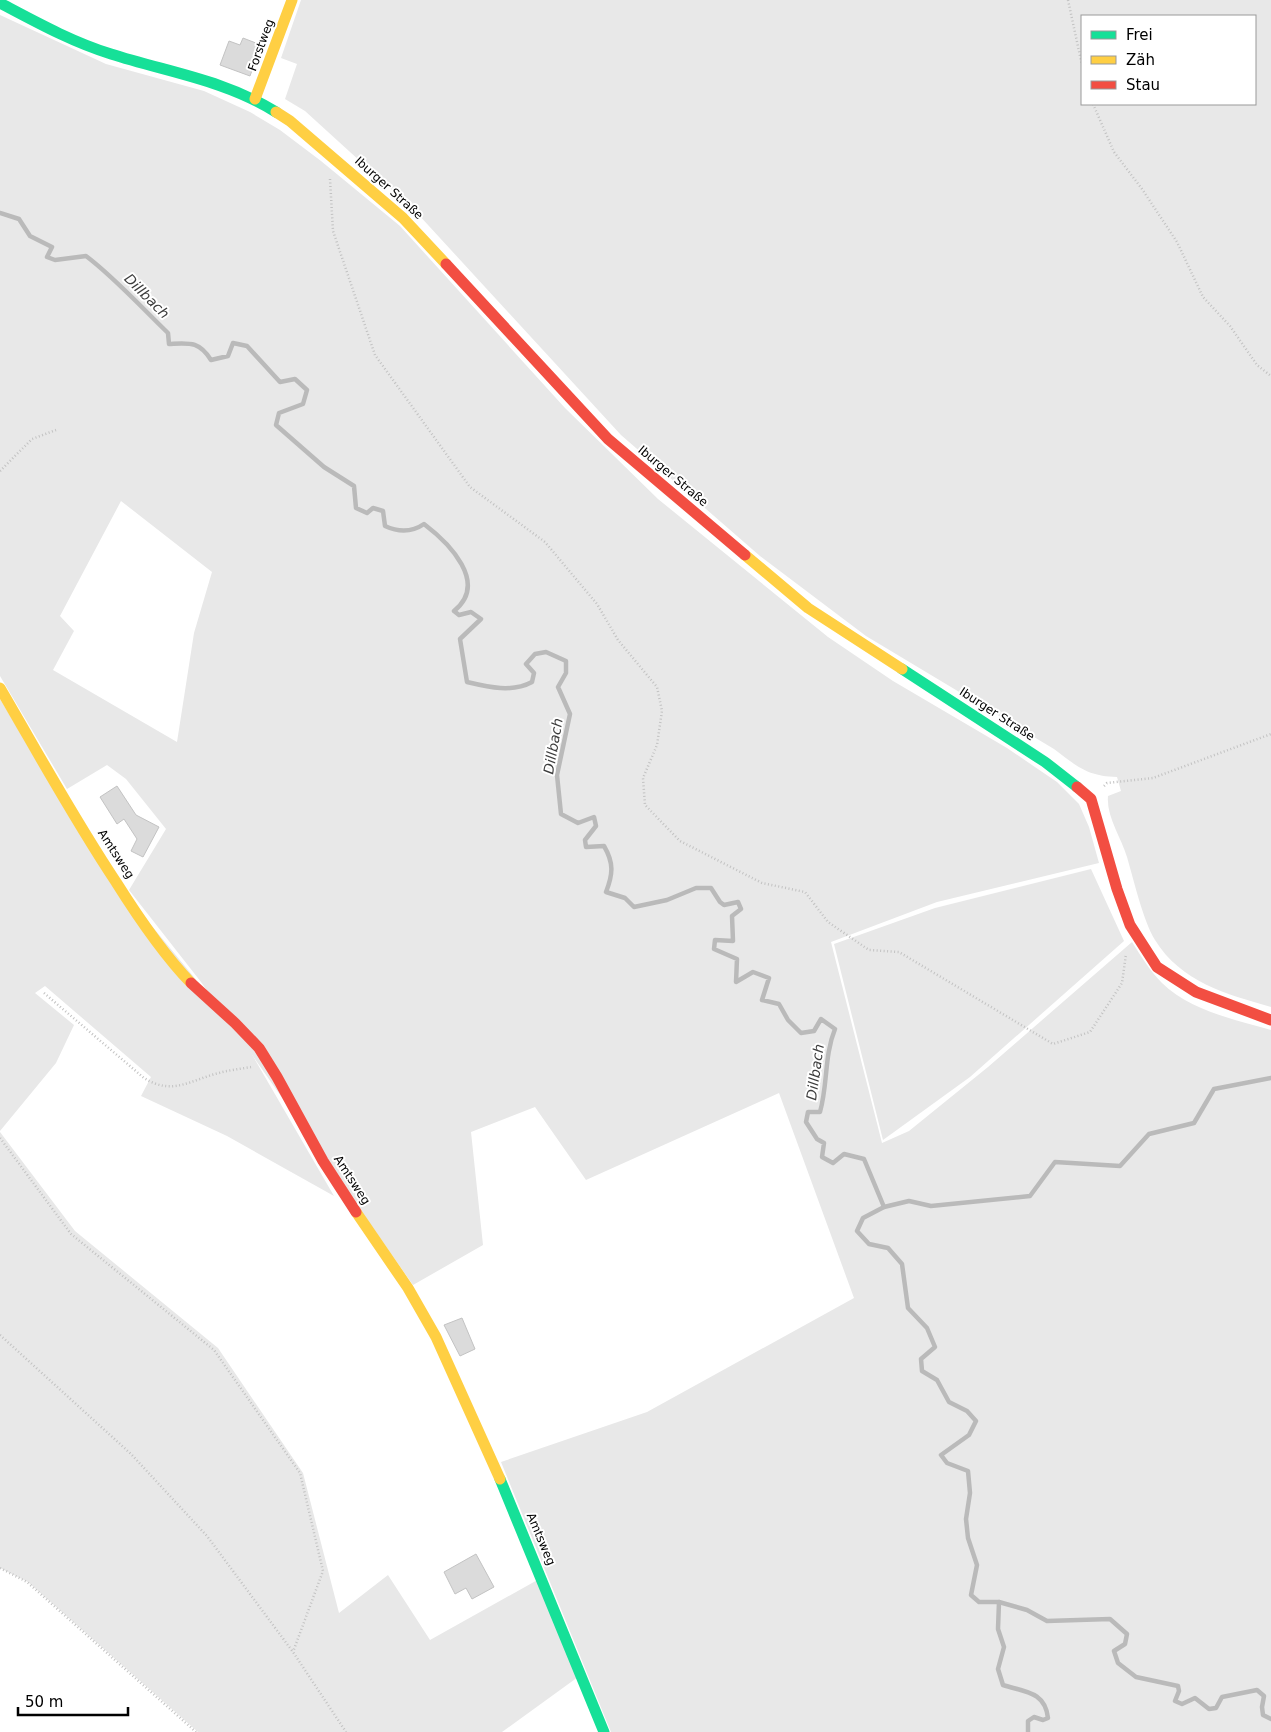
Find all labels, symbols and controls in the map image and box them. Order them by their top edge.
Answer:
legend [1081,15,1256,105]
street label: Forstweg [245,17,277,73]
text: Frei [1126,26,1153,44]
text: Zäh [1126,51,1155,69]
text: Stau [1126,76,1160,94]
street label: Iburger Straße [352,154,426,222]
water label: Dillbach [121,270,173,322]
street label: Iburger Straße [635,443,711,509]
street label: Iburger Straße [957,684,1037,744]
water label: Dillbach [540,717,566,775]
street label: Amtsweg [95,827,137,881]
water label: Dillbach [803,1043,827,1101]
street label: Amtsweg [331,1153,373,1207]
street label: Amtsweg [524,1511,558,1567]
scale bar [18,1684,128,1716]
text: 50 m [25,1693,63,1711]

